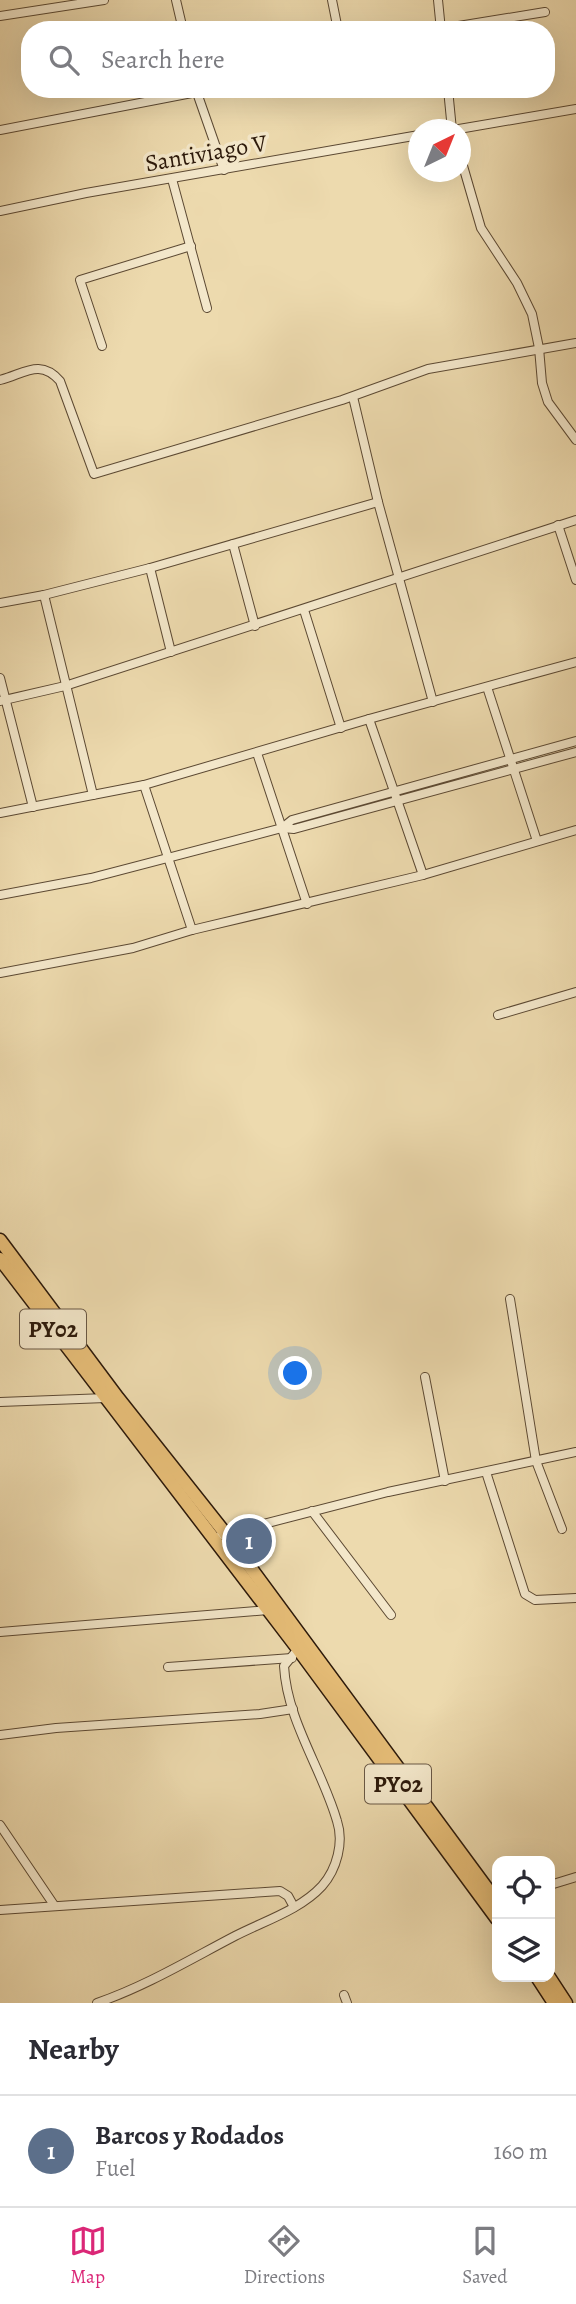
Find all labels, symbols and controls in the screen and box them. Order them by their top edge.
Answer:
search box [21,21,555,98]
icon: search [45,41,83,79]
text: Search here [101,42,225,77]
north arrow [408,119,471,182]
street label: Santiviago V [143,126,270,179]
road number: PY02 [20,1310,86,1348]
your location [278,1356,312,1390]
pin: 1 [226,1515,272,1567]
road number: PY02 [365,1764,431,1804]
map controls [492,1856,555,1982]
button: locate [492,1856,555,1919]
button: layers [492,1919,555,1982]
text: Nearby [28,2029,119,2069]
text: Barcos y Rodados [95,2118,284,2153]
text: 1 [47,2136,55,2167]
text: 160 m [494,2136,548,2167]
text: Fuel [95,2153,135,2184]
tab: Map [69,2222,107,2290]
tab: Directions [244,2222,325,2290]
tab: Saved [462,2222,507,2290]

